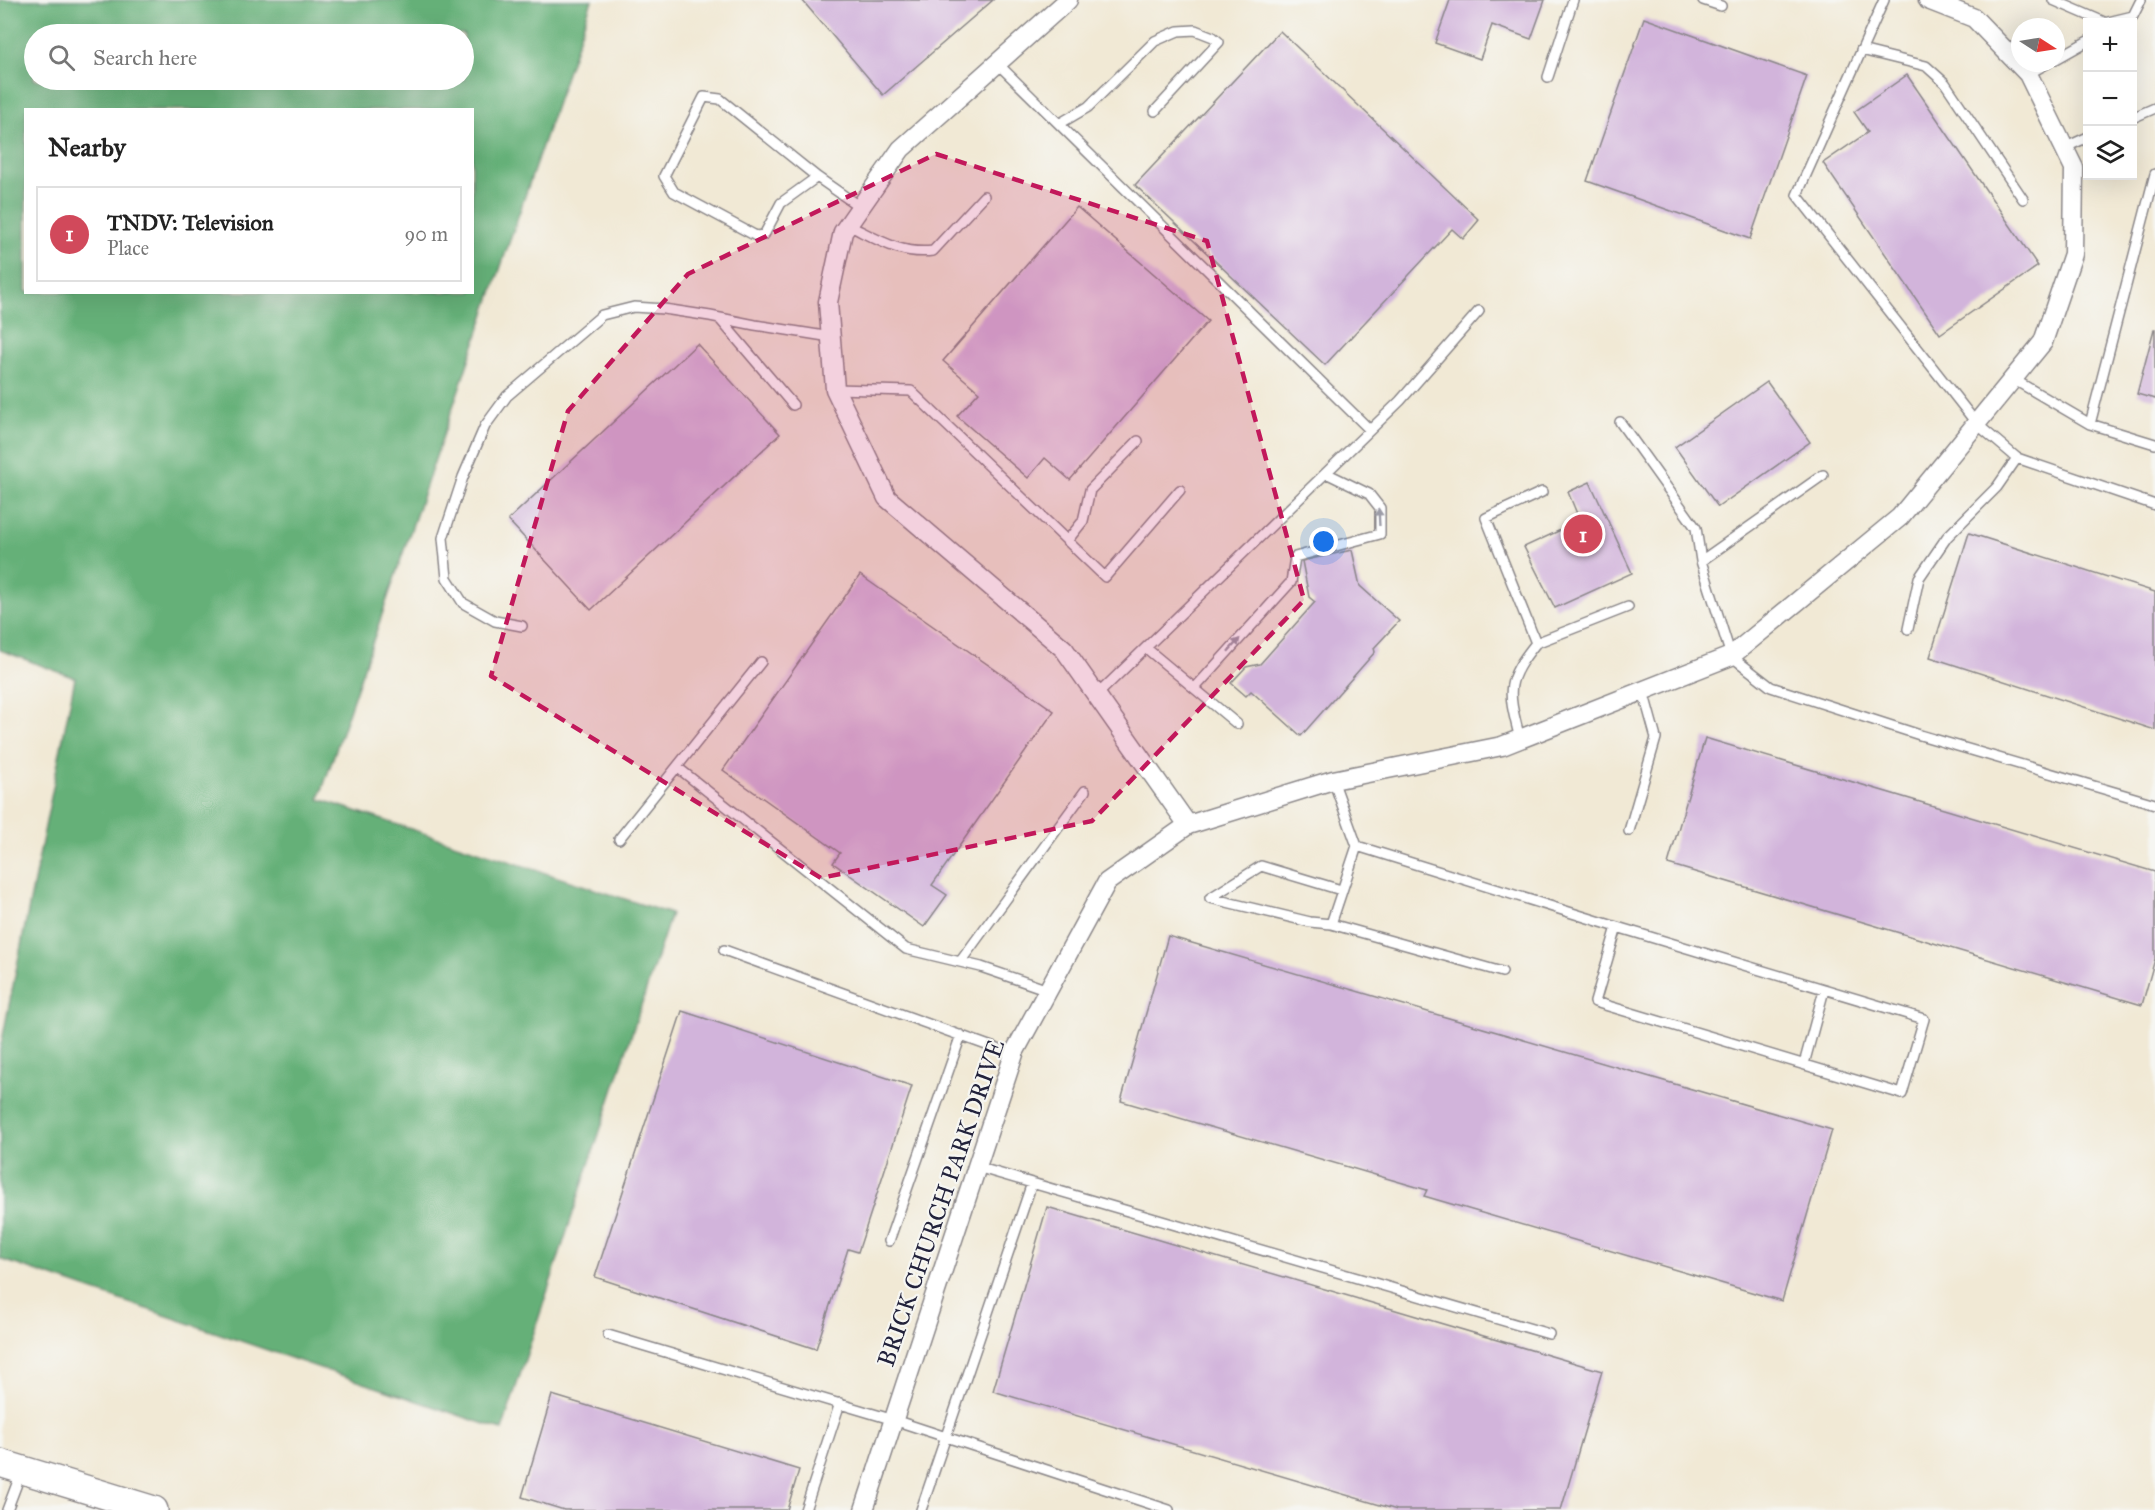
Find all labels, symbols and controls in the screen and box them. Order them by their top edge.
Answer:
north arrow [2011,18,2065,72]
map controls [2083,18,2137,180]
button: + [2083,18,2137,72]
search box [24,24,474,90]
icon: search [45,41,78,74]
text: Search here [93,44,197,71]
button: − [2083,72,2137,126]
button: layers [2083,126,2137,180]
text: Nearby [48,131,126,163]
text: TNDV: Television [107,209,274,236]
text: 1 [66,222,73,246]
text: 90 m [405,222,448,246]
text: Place [107,236,149,260]
one-way arrow [1375,507,1384,526]
pin: 1 [1564,512,1602,556]
your location [1309,527,1338,556]
one-way arrow [1227,638,1240,653]
street label: BRICK CHURCH PARK DRIVE [871,1035,1011,1371]

